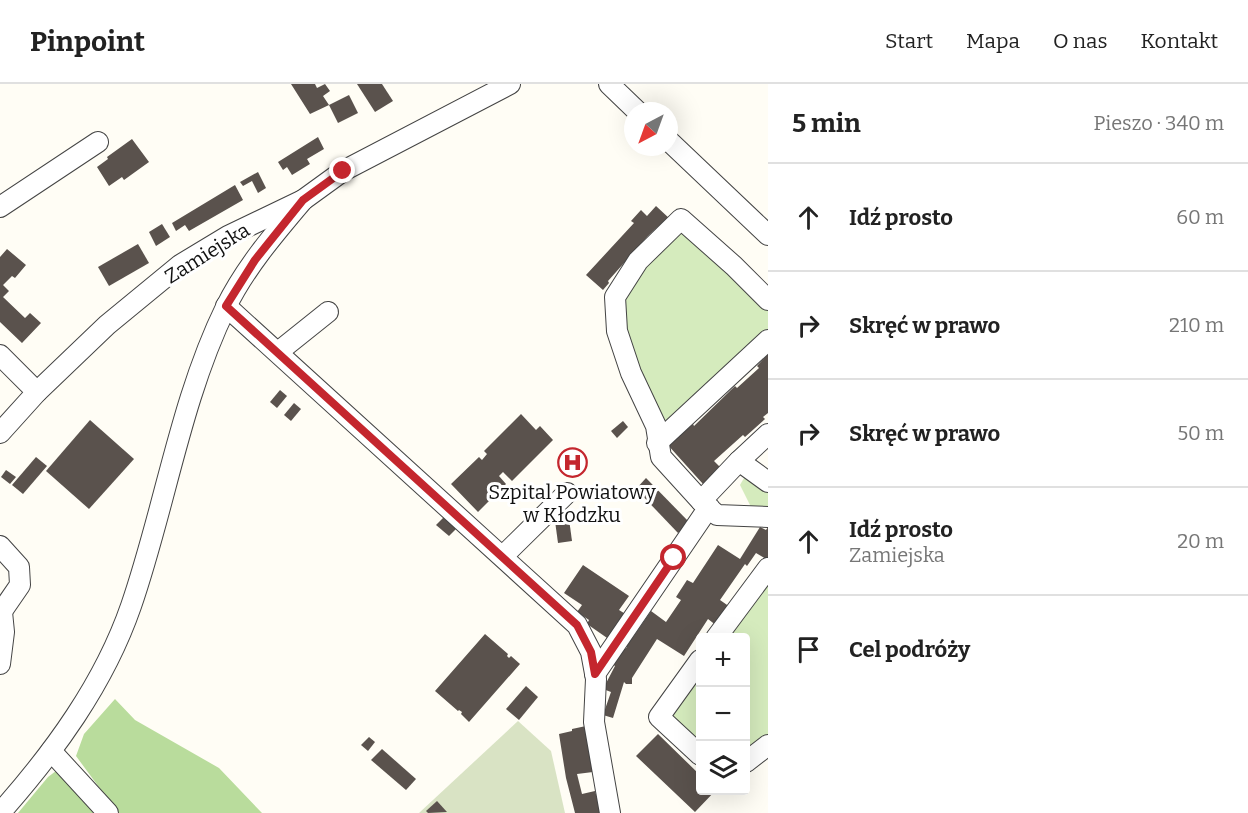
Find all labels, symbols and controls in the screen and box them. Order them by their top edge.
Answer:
text: Pinpoint [30,25,145,58]
text: Start [885,28,933,54]
text: Mapa [966,28,1020,54]
text: O nas [1053,28,1108,54]
text: Kontakt [1141,28,1218,54]
north arrow [624,102,678,156]
text: 5 min [792,108,861,139]
text: Pieszo · 340 m [1094,111,1224,135]
route end [329,157,355,183]
icon: ahead [792,201,825,234]
text: Idź prosto [849,204,953,231]
text: 60 m [1176,205,1224,229]
street label: Zamiejska [160,217,254,289]
icon: right [792,309,825,342]
text: Skręć w prawo [849,312,1000,339]
text: 210 m [1169,313,1224,337]
icon: right [792,417,825,450]
text: Skręć w prawo [849,420,1000,447]
text: 50 m [1177,421,1224,445]
hospital icon: Szpital Powiatowy w Kłodzku [556,446,588,478]
place label: Szpital Powiatowy w Kłodzku [488,480,656,527]
text: Idź prosto [849,516,953,543]
icon: ahead [792,525,825,558]
text: 20 m [1177,529,1224,553]
text: Zamiejska [849,543,945,567]
route start [660,544,686,570]
map controls [696,633,750,795]
button: + [696,633,750,687]
icon: arrive [792,633,825,666]
text: Cel podróży [849,636,970,663]
button: − [696,687,750,741]
button: layers [696,741,750,795]

